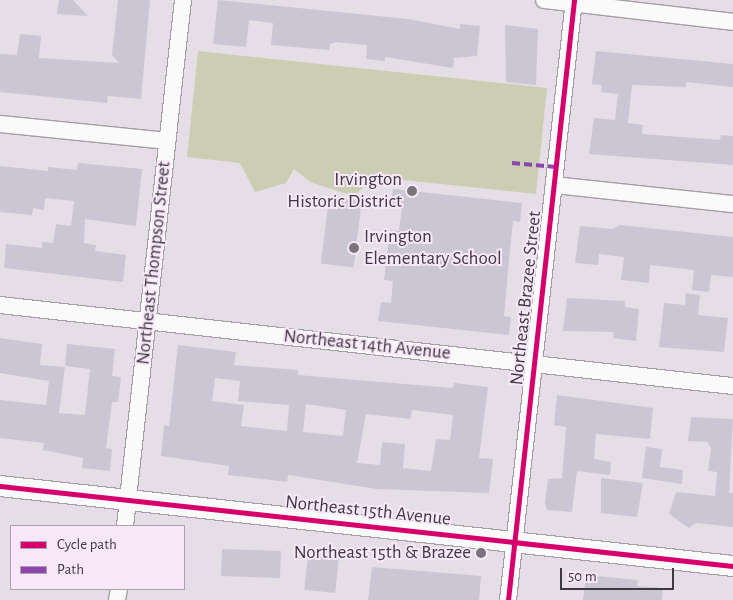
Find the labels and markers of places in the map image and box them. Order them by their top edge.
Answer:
place label: Irvington Historic District [287,169,402,213]
marker: Irvington Historic District [406,185,418,197]
place label: Irvington Elementary School [364,226,502,270]
marker: Irvington Elementary School [348,242,360,254]
place label: Northeast 15th & Brazee [294,542,471,564]
marker: Northeast 15th & Brazee [475,547,487,559]

